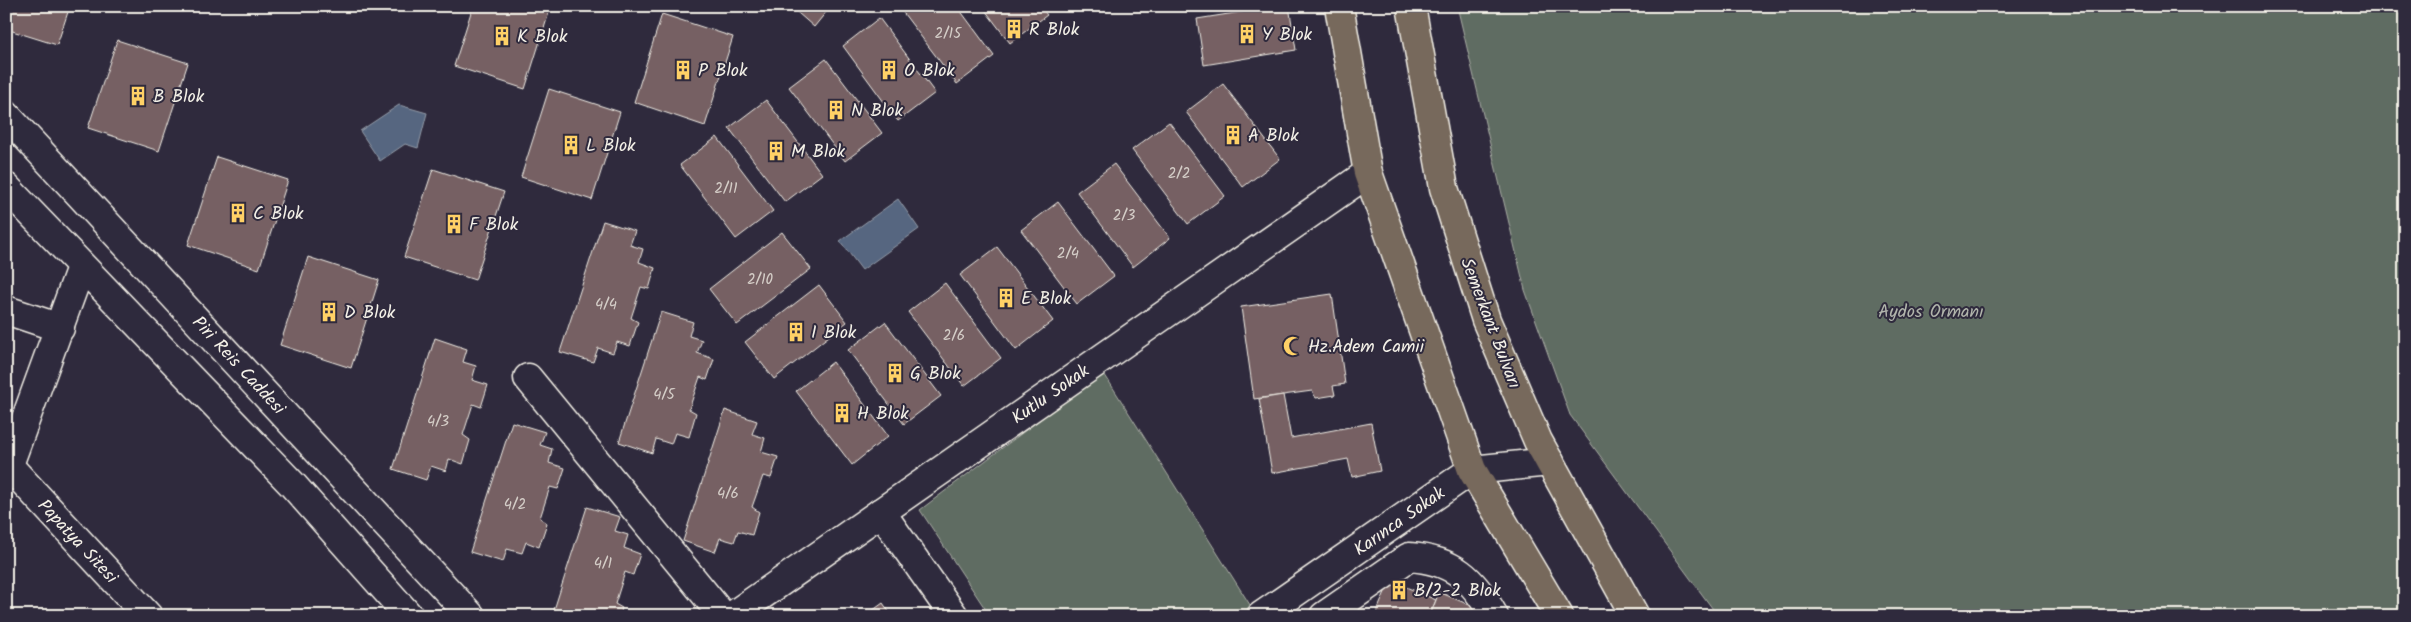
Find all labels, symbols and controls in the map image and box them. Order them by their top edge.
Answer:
place label: R Blok [1029,16,1080,45]
building icon: R Blok [1003,18,1025,40]
place label: Y Blok [1262,21,1313,50]
house number: 2/15 [935,22,962,46]
place label: K Blok [517,23,568,52]
building icon: Y Blok [1236,23,1258,45]
building icon: K Blok [491,25,513,47]
place label: P Blok [698,57,748,86]
place label: O Blok [904,57,955,86]
building icon: P Blok [672,59,694,81]
building icon: O Blok [878,59,900,81]
place label: B Blok [153,83,205,112]
building icon: B Blok [127,85,149,107]
place label: N Blok [851,97,903,126]
building icon: N Blok [825,99,847,121]
place label: A Blok [1248,122,1299,151]
building icon: A Blok [1222,124,1244,146]
place label: L Blok [586,132,636,161]
building icon: L Blok [560,134,582,156]
place label: M Blok [791,138,845,167]
building icon: M Blok [765,140,787,162]
house number: 2/2 [1168,162,1190,186]
house number: 2/11 [714,177,738,201]
place label: C Blok [253,200,304,229]
building icon: C Blok [227,202,249,224]
house number: 2/3 [1113,204,1136,228]
place label: F Blok [469,211,519,240]
building icon: F Blok [443,213,465,235]
house number: 2/4 [1057,242,1079,266]
street label: Semerkant Bulvarı [1451,254,1528,393]
house number: 2/10 [747,268,774,292]
place label: E Blok [1021,285,1072,314]
building icon: E Blok [995,287,1017,309]
house number: 4/4 [595,293,617,317]
park label: Aydos Ormanı [1878,298,1984,327]
place label: D Blok [344,299,396,328]
building icon: D Blok [318,301,340,323]
street label: Piri Reis Caddesi [184,310,292,423]
place label: I Blok [811,319,857,348]
building icon: I Blok [785,321,807,343]
house number: 2/6 [943,324,965,348]
place label: Hz.Adem Camii [1308,333,1425,362]
mosque icon: Hz.Adem Camii [1282,335,1304,357]
street label: Kutlu Sokak [1006,357,1096,433]
place label: G Blok [910,360,961,389]
building icon: G Blok [884,362,906,384]
house number: 4/5 [653,383,676,407]
place label: H Blok [857,400,909,429]
building icon: H Blok [831,402,853,424]
house number: 4/3 [427,410,450,434]
street label: Karınca Sokak [1348,480,1452,565]
house number: 4/6 [717,482,739,506]
street label: Papatya Sitesi [30,493,125,592]
house number: 4/2 [504,493,526,517]
house number: 4/1 [594,552,612,576]
place label: B/2-2 Blok [1414,577,1501,606]
building icon: B/2-2 Blok [1388,579,1410,601]

